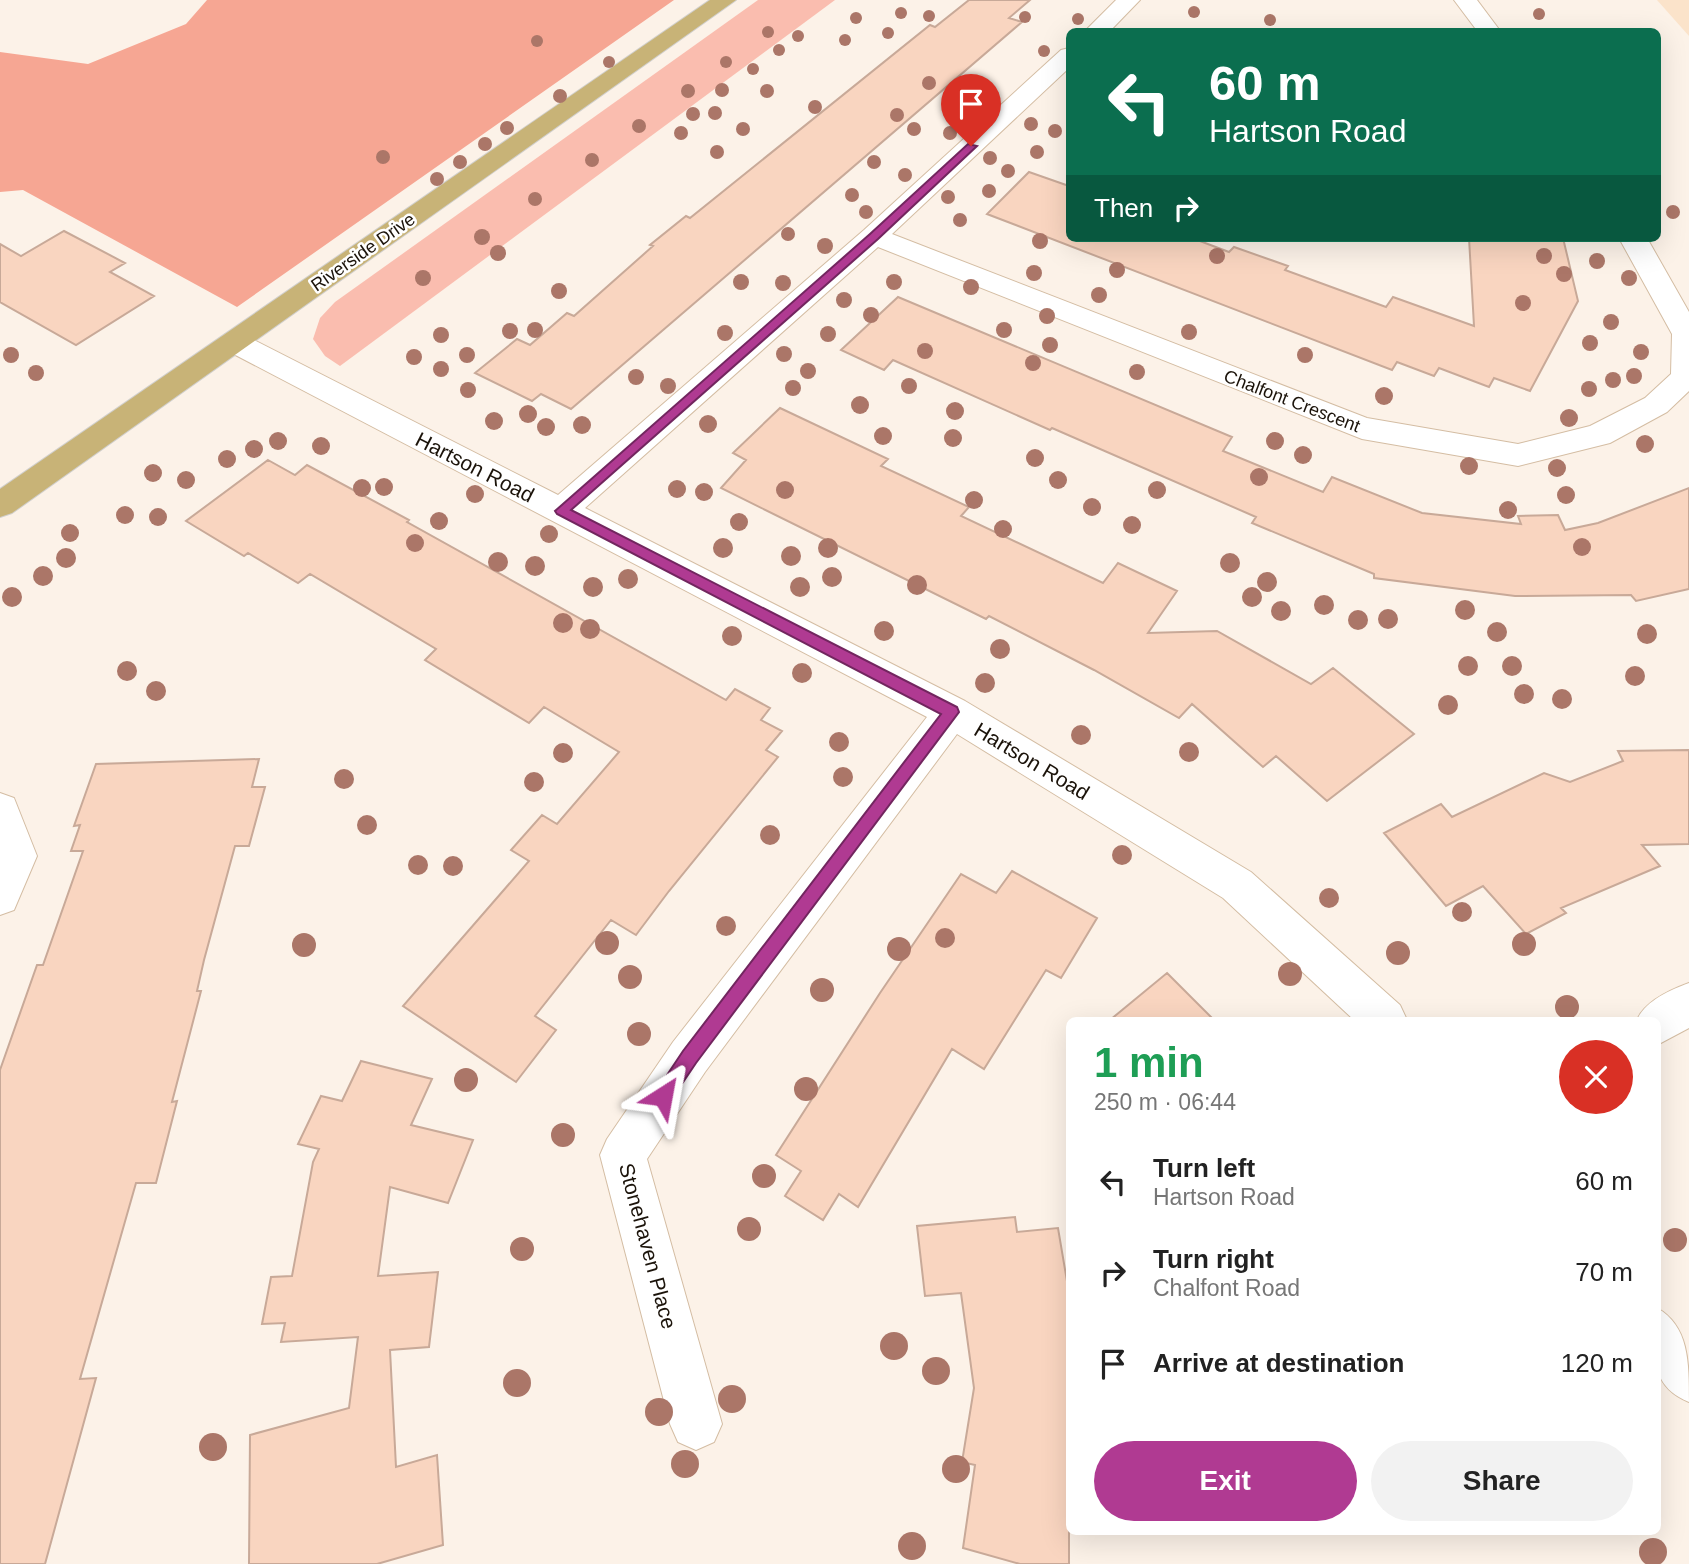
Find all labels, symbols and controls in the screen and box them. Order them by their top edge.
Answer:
icon: left [1094,56,1185,147]
text: 60 m [1209,56,1321,110]
pin [941,74,1001,146]
icon: arrive [952,85,990,123]
text: Hartson Road [1209,113,1406,149]
icon: right [1167,189,1205,227]
text: Then [1094,193,1153,223]
street label: Riverside Drive [307,209,419,295]
street label: Chalfont Crescent [1221,366,1363,436]
street label: Hartson Road [412,427,538,507]
street label: Hartson Road [971,718,1093,804]
text: 1 min [1094,1039,1204,1086]
button: close [1559,1040,1633,1114]
position arrow [626,1059,700,1133]
text: 250 m · 06:44 [1094,1089,1236,1115]
text: Turn left [1153,1153,1255,1183]
street label: Stonehaven Place [615,1161,681,1331]
icon: left [1094,1163,1132,1201]
text: 60 m [1575,1166,1633,1196]
text: Hartson Road [1153,1184,1295,1210]
text: Turn right [1153,1244,1274,1274]
icon: right [1094,1254,1132,1292]
text: 70 m [1575,1257,1633,1287]
text: Chalfont Road [1153,1275,1300,1301]
icon: arrive [1094,1345,1132,1383]
text: Arrive at destination [1153,1348,1404,1378]
text: 120 m [1561,1348,1633,1378]
button: Exit [1094,1441,1357,1521]
button: Share [1371,1441,1633,1521]

